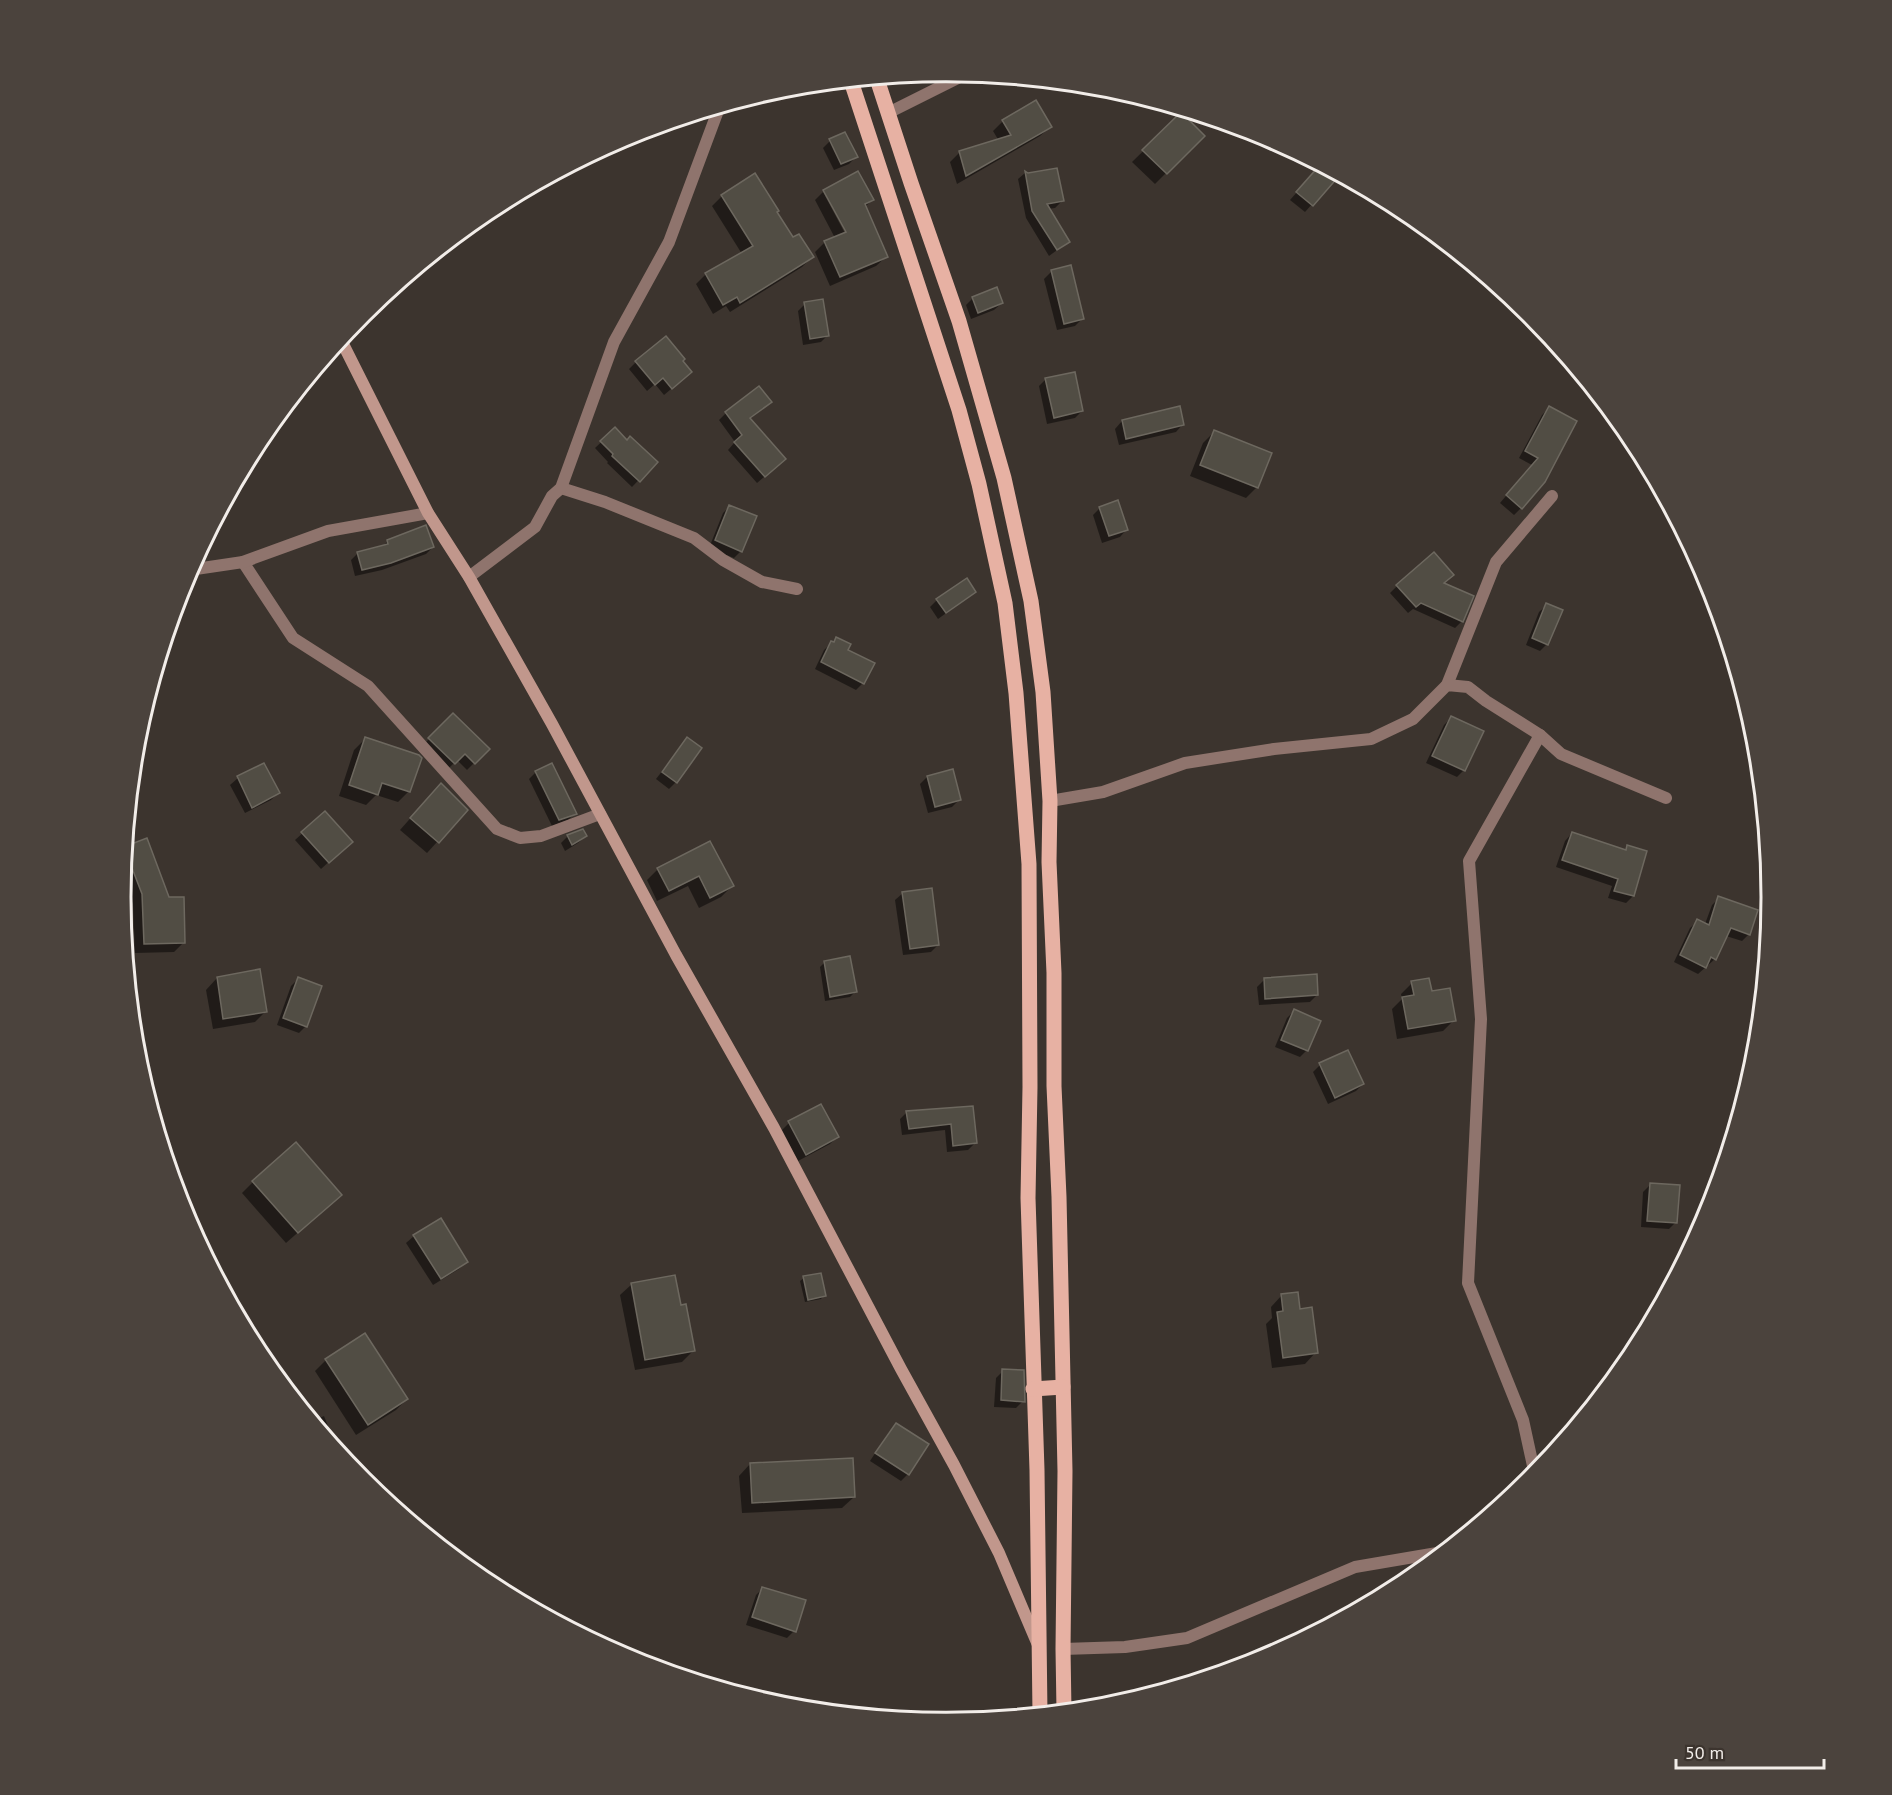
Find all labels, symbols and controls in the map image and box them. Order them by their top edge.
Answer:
scale bar [1676,1732,1824,1770]
text: 50 m [1685,1741,1724,1764]

